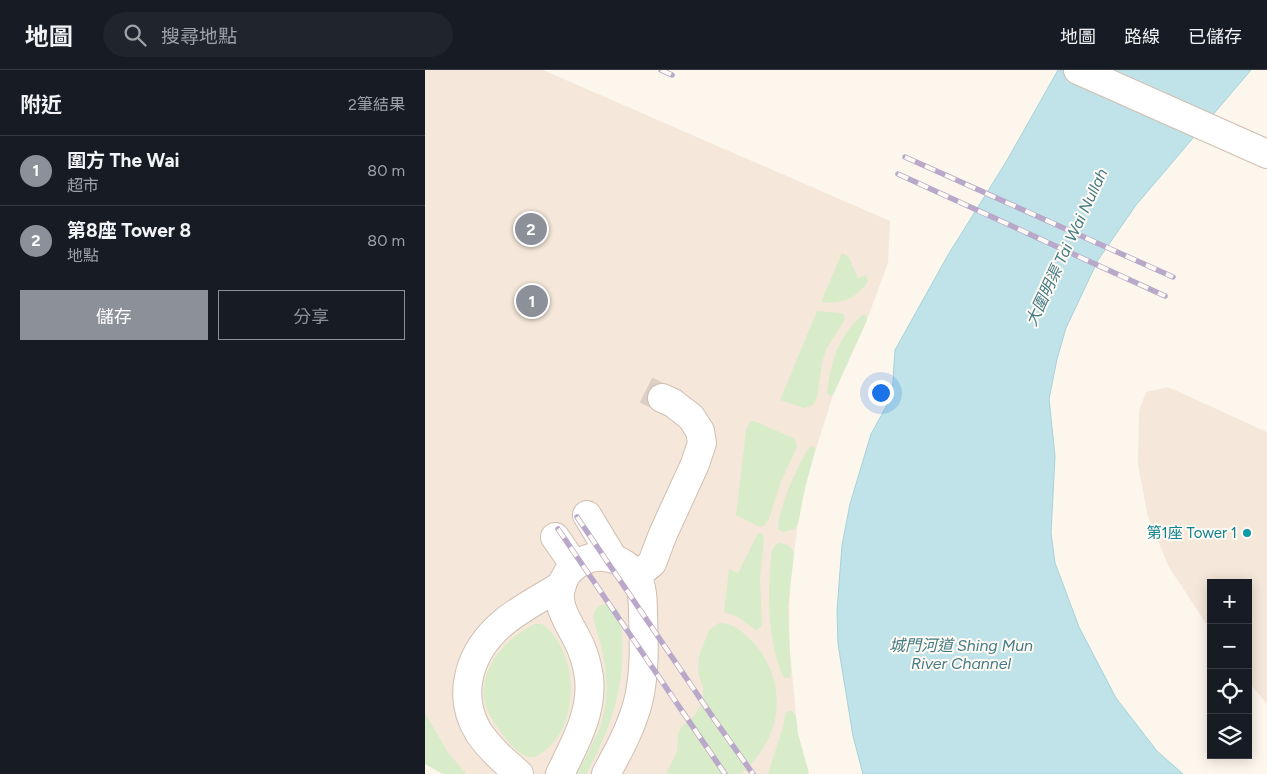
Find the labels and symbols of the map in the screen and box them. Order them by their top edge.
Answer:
water label: 大圍明渠 Tai Wai Nullah [1022,165,1111,329]
pin: 2 [515,210,547,248]
pin: 1 [516,282,548,320]
your location [868,380,894,406]
place label: 第1座 Tower 1 [1146,524,1237,542]
marker: 第1座 Tower 1 [1241,527,1253,539]
water label: 城門河道 Shing Mun River Channel [889,636,1033,673]

